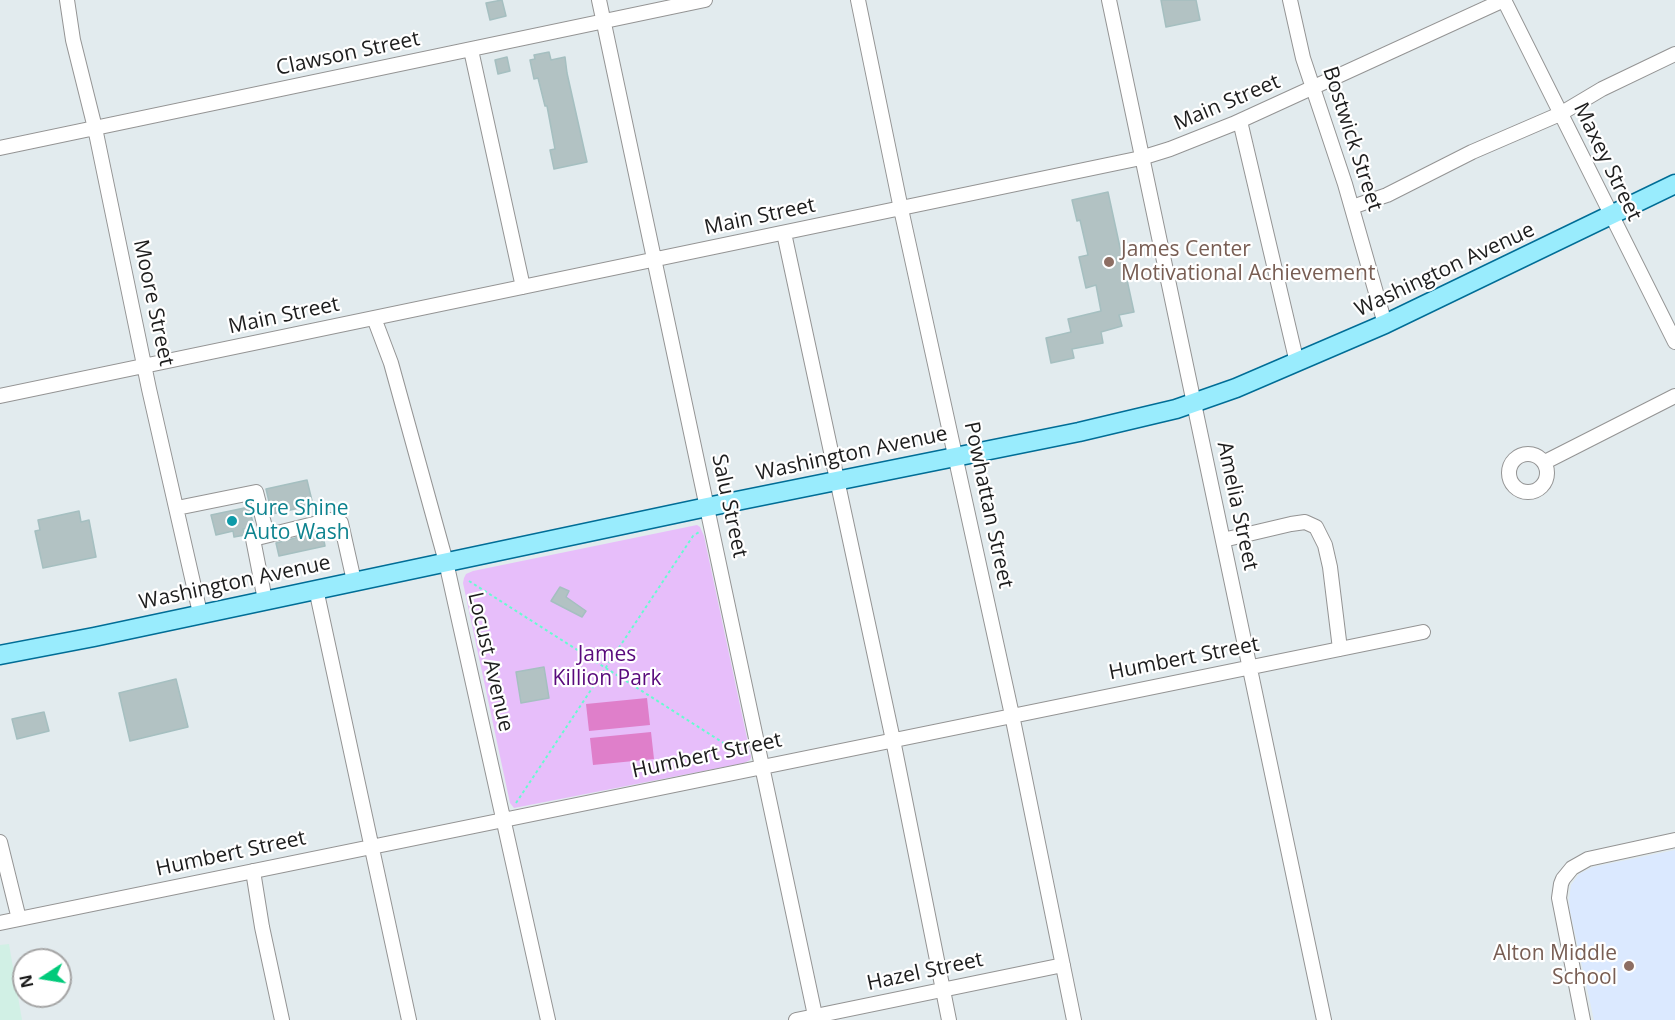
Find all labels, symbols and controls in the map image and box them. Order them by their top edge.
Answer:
street label: Clawson Street [274,26,422,82]
street label: Bostwick Street [1317,64,1387,214]
street label: Main Street [1170,69,1284,137]
street label: Maxey Street [1568,99,1646,225]
street label: Main Street [702,193,818,241]
street label: Washington Avenue [1351,217,1539,323]
street label: Moore Street [127,237,179,369]
place label: James Center Motivational Achievement [1121,237,1375,287]
marker: James Center Motivational Achievement [1102,255,1116,269]
street label: Main Street [226,292,342,340]
street label: Powhattan Street [958,419,1018,591]
street label: Washington Avenue [754,421,950,487]
street label: Amelia Street [1211,439,1263,573]
street label: Salu Street [706,452,752,560]
place label: Sure Shine Auto Wash [244,496,350,546]
marker: Sure Shine Auto Wash [225,514,239,528]
street label: Washington Avenue [137,550,333,616]
street label: Locust Avenue [462,590,518,734]
street label: Humbert Street [1107,632,1261,686]
park label: James Killion Park [553,642,661,692]
street label: Humbert Street [630,728,784,784]
street label: Humbert Street [154,826,308,882]
place label: Alton Middle School [1493,941,1617,991]
street label: Hazel Street [865,947,985,997]
north arrow [12,948,72,1008]
marker: Alton Middle School [1622,959,1636,973]
text: N [14,973,38,990]

